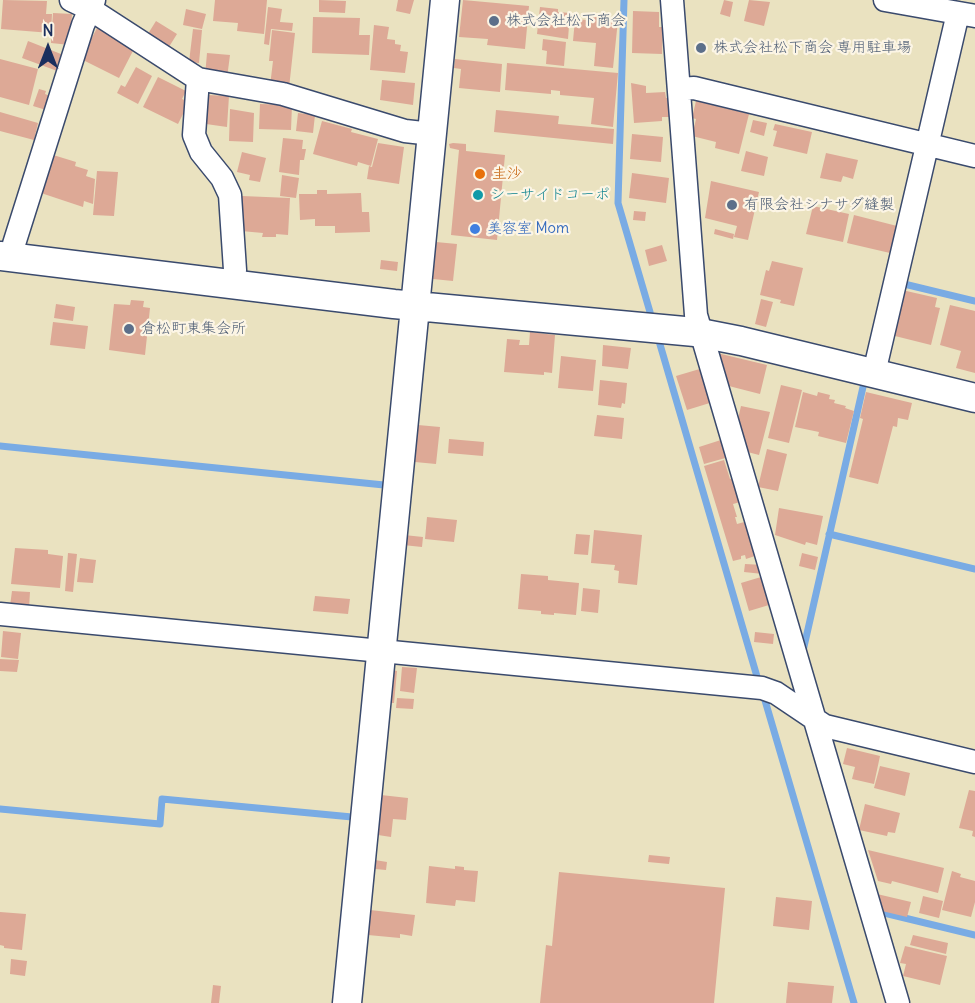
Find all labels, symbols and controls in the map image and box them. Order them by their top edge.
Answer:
place label: 株式会社松下商会 [506,12,626,30]
marker: 株式会社松下商会 [487,14,501,28]
north arrow [18,18,78,78]
text: N [42,20,54,40]
place label: 株式会社松下商会 専用駐車場 [713,39,912,57]
marker: 株式会社松下商会 専用駐車場 [694,41,708,55]
place label: 圭沙 [492,165,522,183]
marker: 圭沙 [473,167,487,181]
place label: シーサイドコーポ [490,186,610,204]
marker: シーサイドコーポ [471,188,485,202]
place label: 有限会社シナサダ縫製 [744,196,894,214]
marker: 有限会社シナサダ縫製 [725,198,739,212]
place label: 美容室 Mom [487,220,569,238]
marker: 美容室 Mom [468,222,482,236]
place label: 倉松町東集会所 [141,320,246,338]
marker: 倉松町東集会所 [122,322,136,336]

